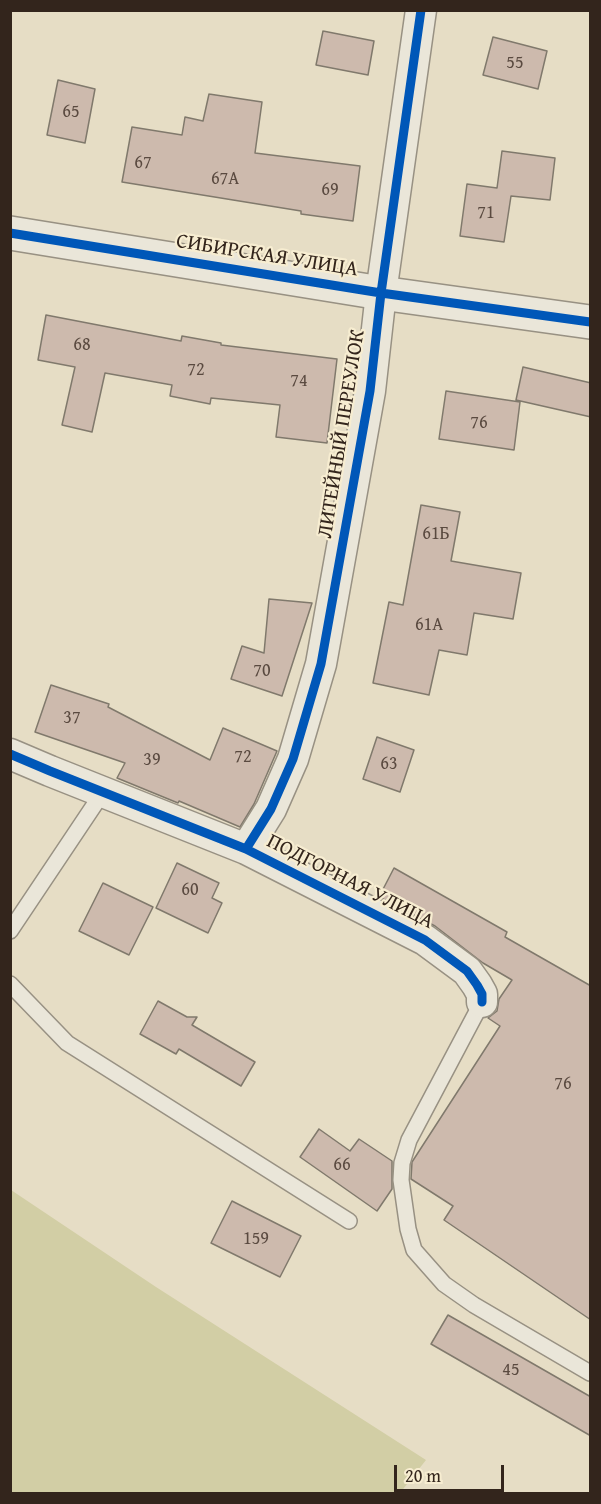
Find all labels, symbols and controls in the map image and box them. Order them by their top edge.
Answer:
house number: 55 [506,52,524,74]
house number: 65 [62,101,80,123]
house number: 67 [134,152,152,174]
house number: 67А [211,168,239,190]
house number: 69 [321,179,339,201]
house number: 71 [477,202,495,224]
street label: СИБИРСКАЯ УЛИЦА [174,229,360,283]
street label: ЛИТЕЙНЫЙ ПЕРЕУЛОК [313,328,371,540]
house number: 68 [73,334,91,356]
house number: 72 [187,359,205,381]
house number: 74 [290,370,308,392]
house number: 76 [470,412,488,434]
house number: 61Б [422,523,450,545]
house number: 61А [415,614,443,636]
house number: 70 [253,660,271,682]
house number: 37 [63,707,81,729]
house number: 72 [234,746,252,768]
house number: 39 [143,749,161,771]
house number: 63 [380,753,398,775]
street label: ПОДГОРНАЯ УЛИЦА [262,829,438,935]
house number: 60 [181,879,199,901]
house number: 76 [554,1073,572,1095]
house number: 66 [333,1154,351,1176]
house number: 159 [243,1228,269,1250]
house number: 45 [502,1359,520,1381]
scale bar [397,1453,506,1491]
text: 20 m [405,1462,441,1489]

